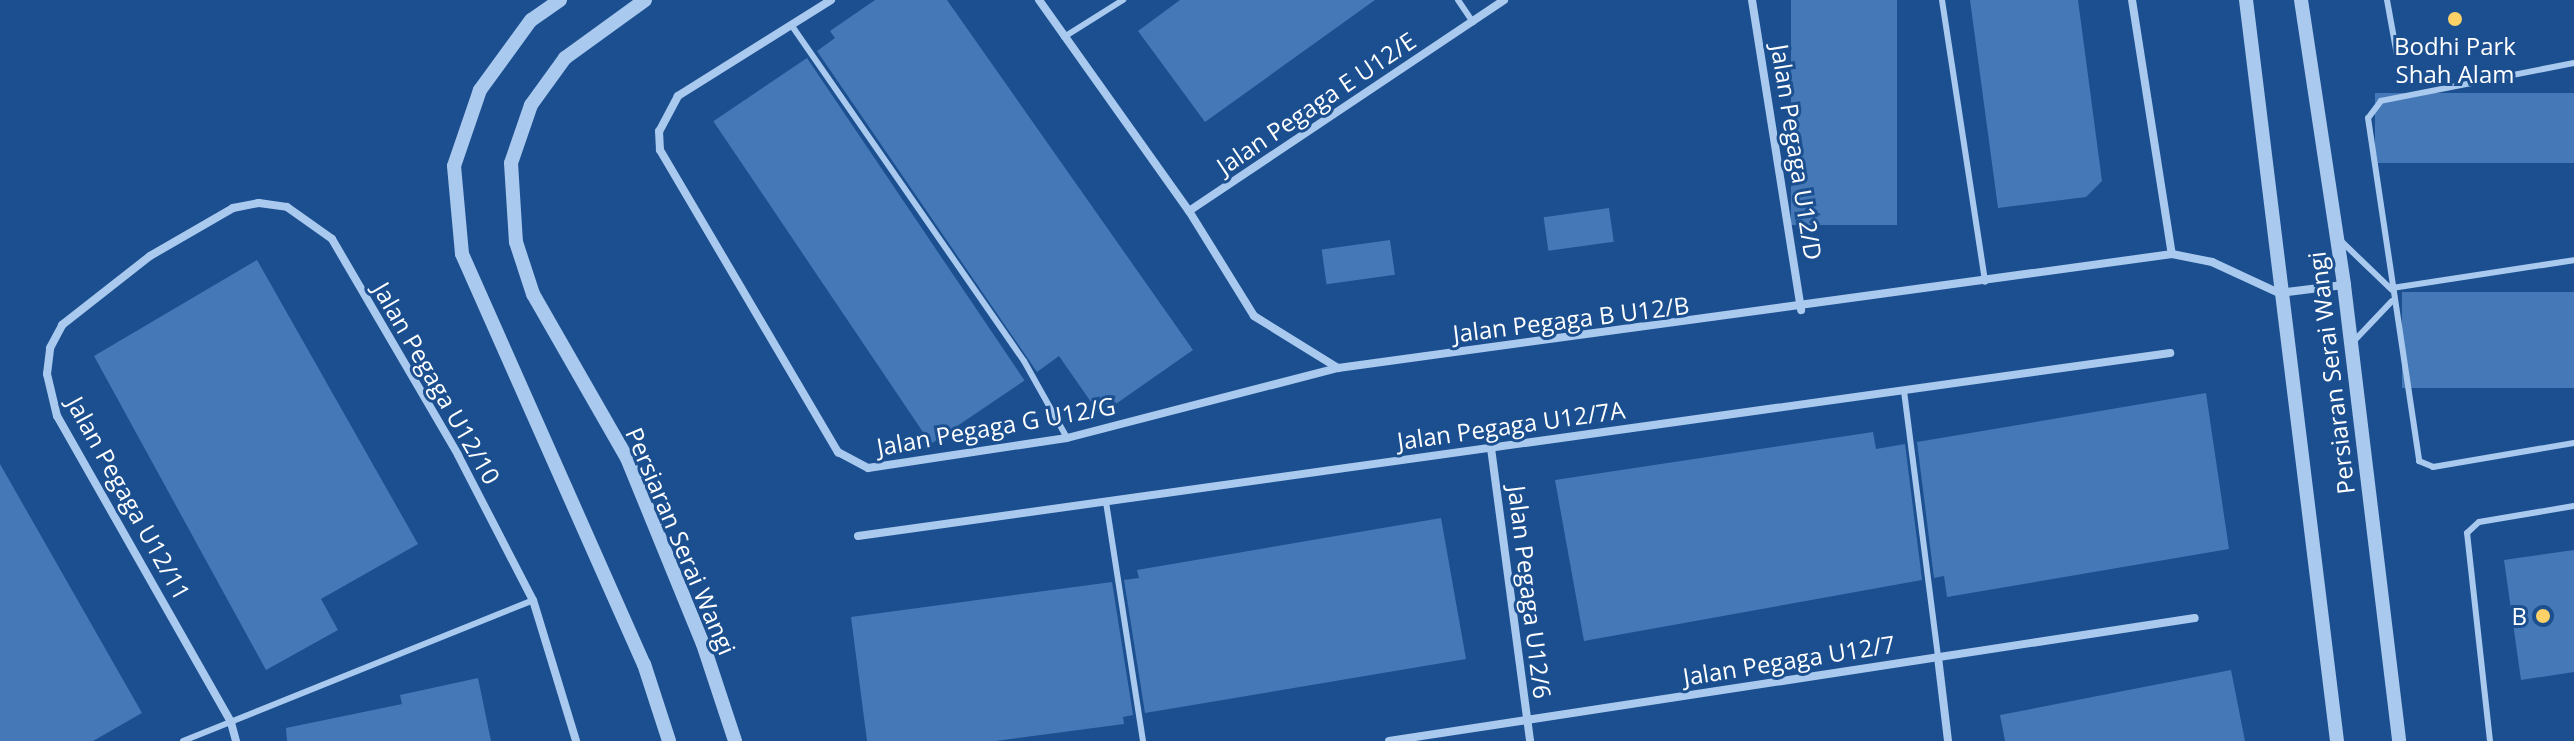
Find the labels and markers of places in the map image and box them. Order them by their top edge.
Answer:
marker: Bodhi Park Shah Alam [2446,10,2464,28]
place label: Bodhi Park Shah Alam [2394,32,2516,88]
place label: B [2511,602,2527,630]
marker: B [2534,607,2552,625]

